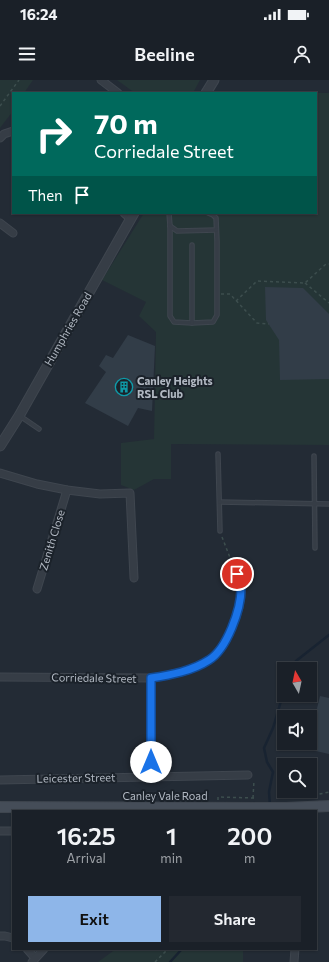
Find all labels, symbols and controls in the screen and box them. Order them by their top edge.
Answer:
text: 16:24 [20,5,58,23]
icon: menu [16,43,38,65]
text: Beeline [134,43,195,65]
icon: person [291,43,313,65]
text: 70 m [94,106,158,140]
icon: right [28,108,80,160]
text: Corriedale Street [94,140,234,162]
icon: arrive [71,184,93,206]
text: Then [28,186,63,204]
street label: Humphries Road [41,290,94,368]
place label: Canley Heights RSL Club [137,374,213,400]
building icon: Canley Heights RSL Club [114,377,134,397]
street label: Zenith Close [36,508,67,572]
pin [220,557,254,591]
icon: arrive [226,563,248,585]
north arrow [277,662,317,702]
map controls [277,662,317,798]
street label: Corriedale Street [51,670,137,685]
button: sound [277,710,317,750]
position arrow [130,741,172,783]
button: search [277,758,317,798]
street label: Leicester Street [36,770,116,785]
street label: Canley Vale Road [123,789,207,802]
text: 16:25 [57,821,116,850]
text: 1 [166,821,177,850]
text: 200 [227,821,272,850]
text: Arrival [67,850,106,866]
text: min [160,850,182,866]
text: m [244,850,255,866]
button: Exit [28,896,161,942]
button: Share [169,896,301,942]

